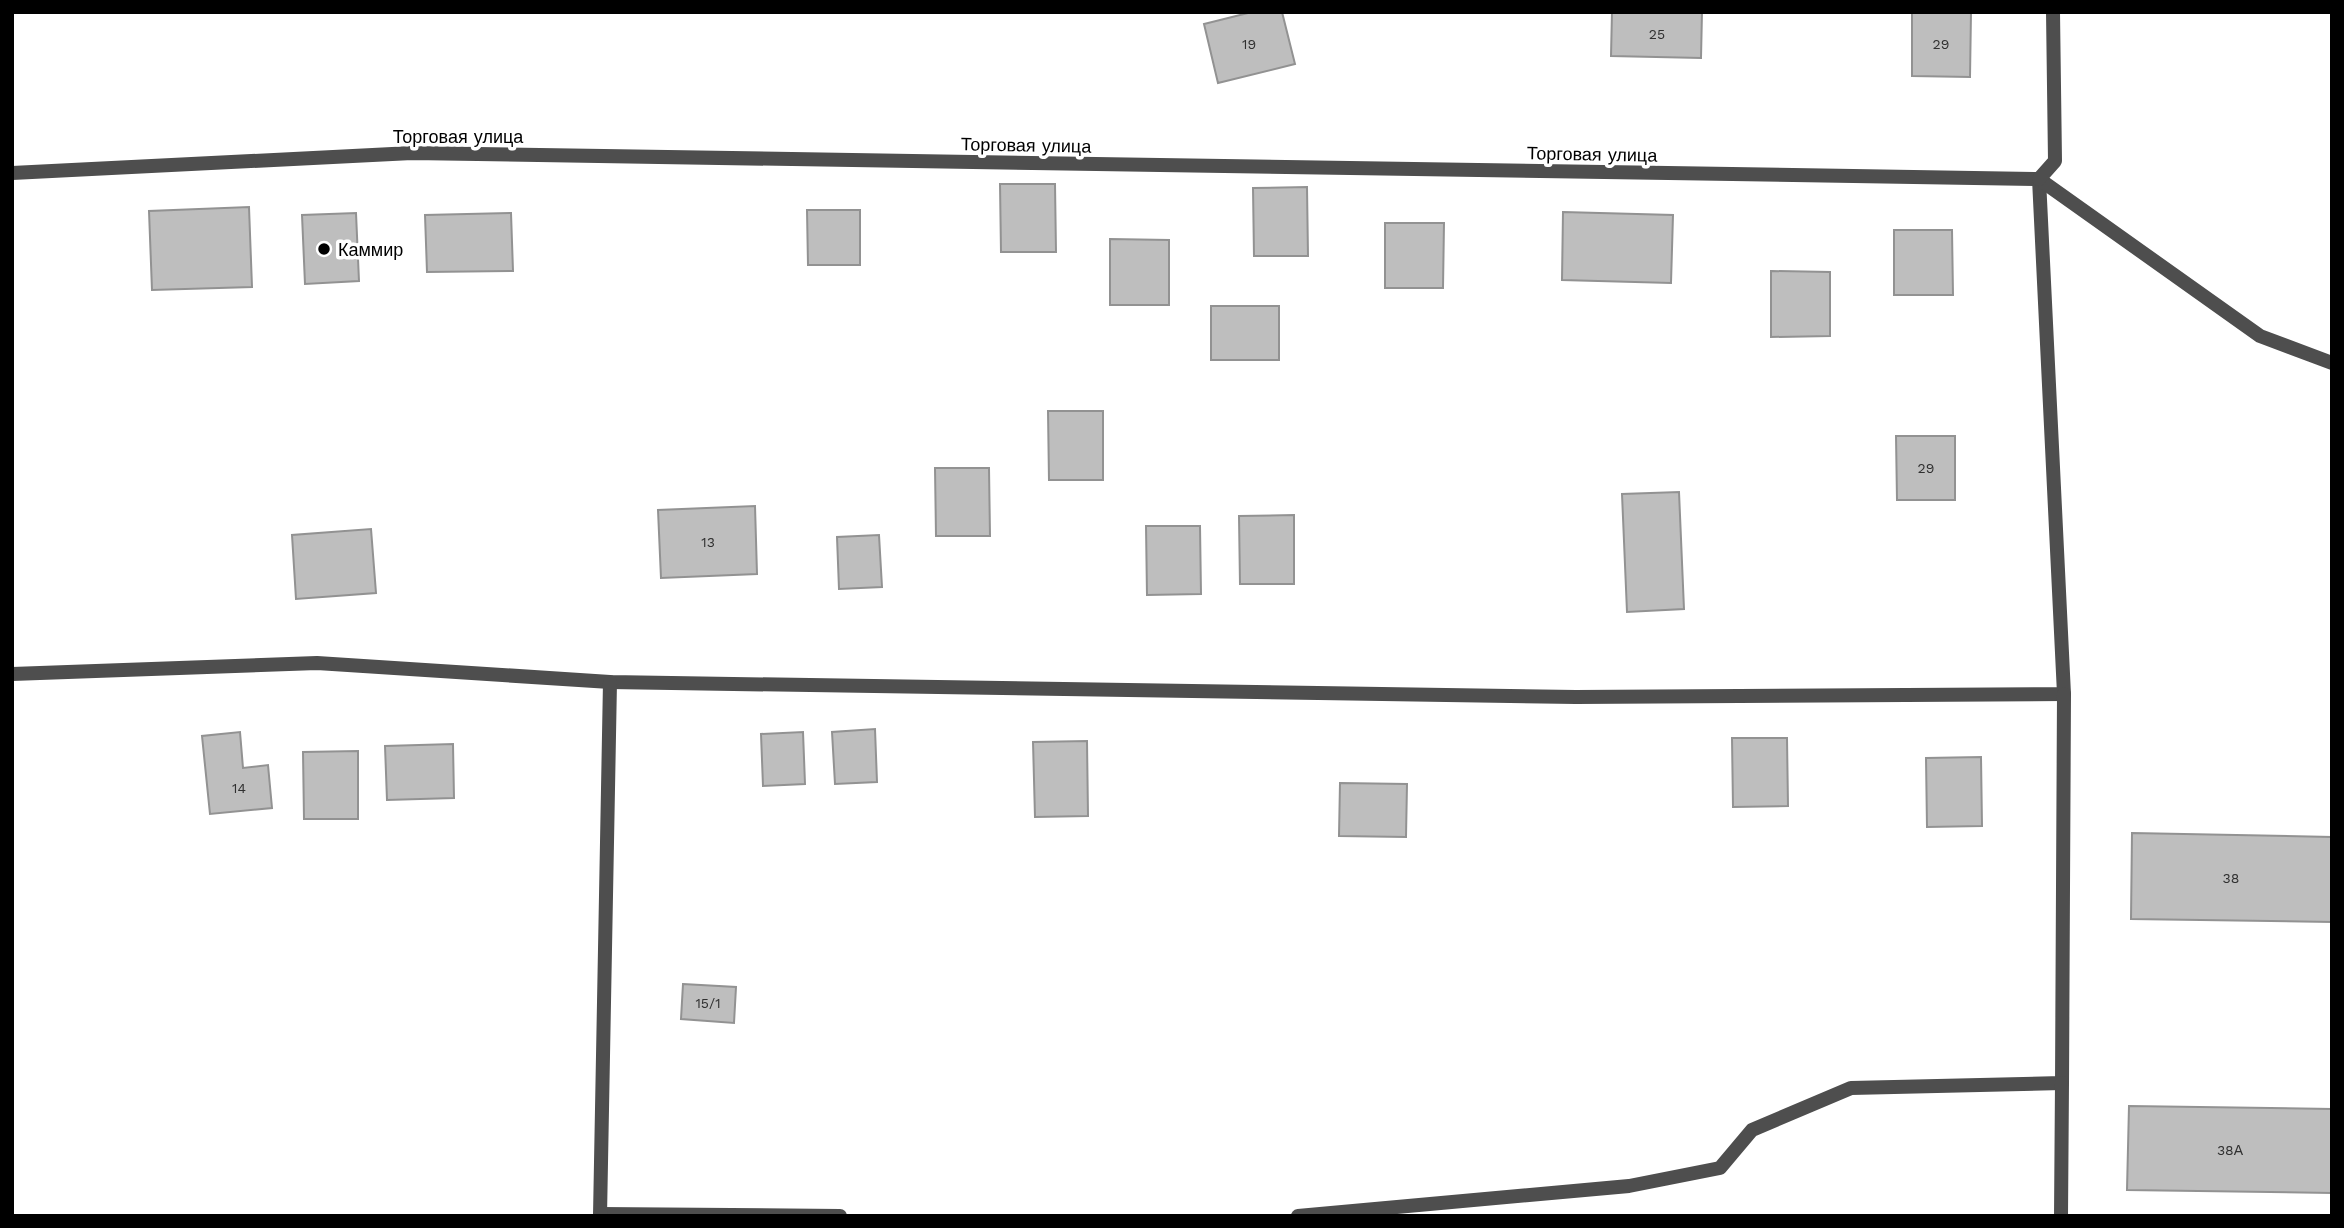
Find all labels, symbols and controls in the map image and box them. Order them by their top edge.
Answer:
house number: 25 [1649,26,1665,42]
house number: 19 [1242,36,1256,52]
house number: 29 [1933,36,1949,52]
street label: Торговая улица [393,126,524,147]
street label: Торговая улица [961,133,1092,157]
street label: Торговая улица [1527,142,1658,166]
place label: Каммир [338,239,403,260]
marker: Каммир [316,241,332,257]
house number: 29 [1918,460,1934,476]
house number: 13 [701,534,715,550]
house number: 14 [232,780,246,796]
house number: 38 [2223,870,2239,886]
house number: 15/1 [695,995,721,1011]
house number: 38А [2217,1142,2244,1158]

